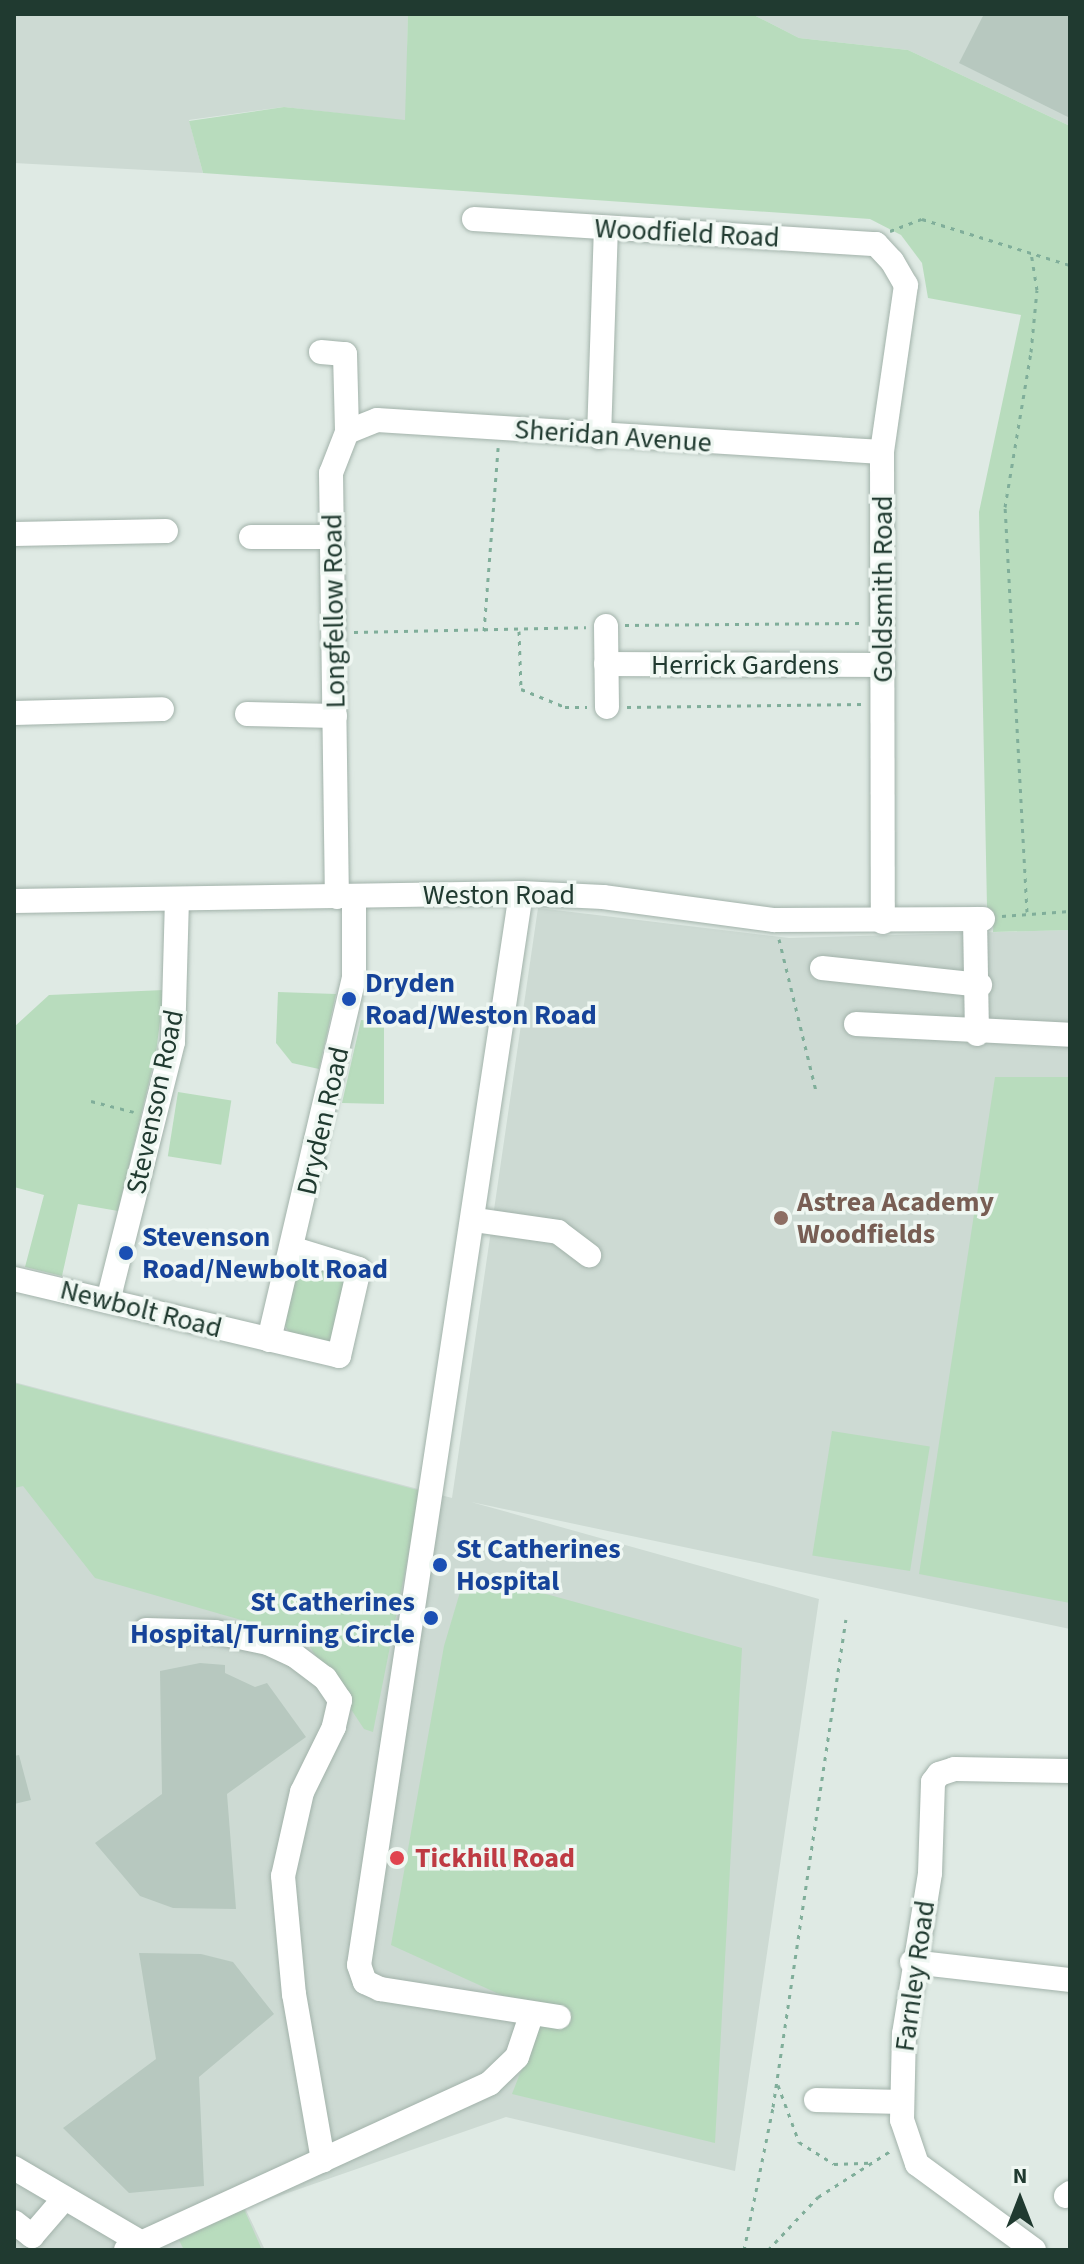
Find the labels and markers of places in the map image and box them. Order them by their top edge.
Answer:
place label: Dryden Road/Weston Road [365,966,597,1032]
marker: Dryden Road/Weston Road [340,990,358,1008]
place label: Astrea Academy Woodfields [797,1185,994,1251]
marker: Astrea Academy Woodfields [772,1209,790,1227]
place label: Stevenson Road/Newbolt Road [142,1220,388,1286]
marker: Stevenson Road/Newbolt Road [117,1244,135,1262]
place label: St Catherines Hospital [456,1532,621,1598]
marker: St Catherines Hospital [431,1556,449,1574]
place label: St Catherines Hospital/Turning Circle [130,1585,415,1651]
marker: St Catherines Hospital/Turning Circle [422,1609,440,1627]
place label: Tickhill Road [415,1841,575,1875]
marker: Tickhill Road [386,1847,408,1869]

